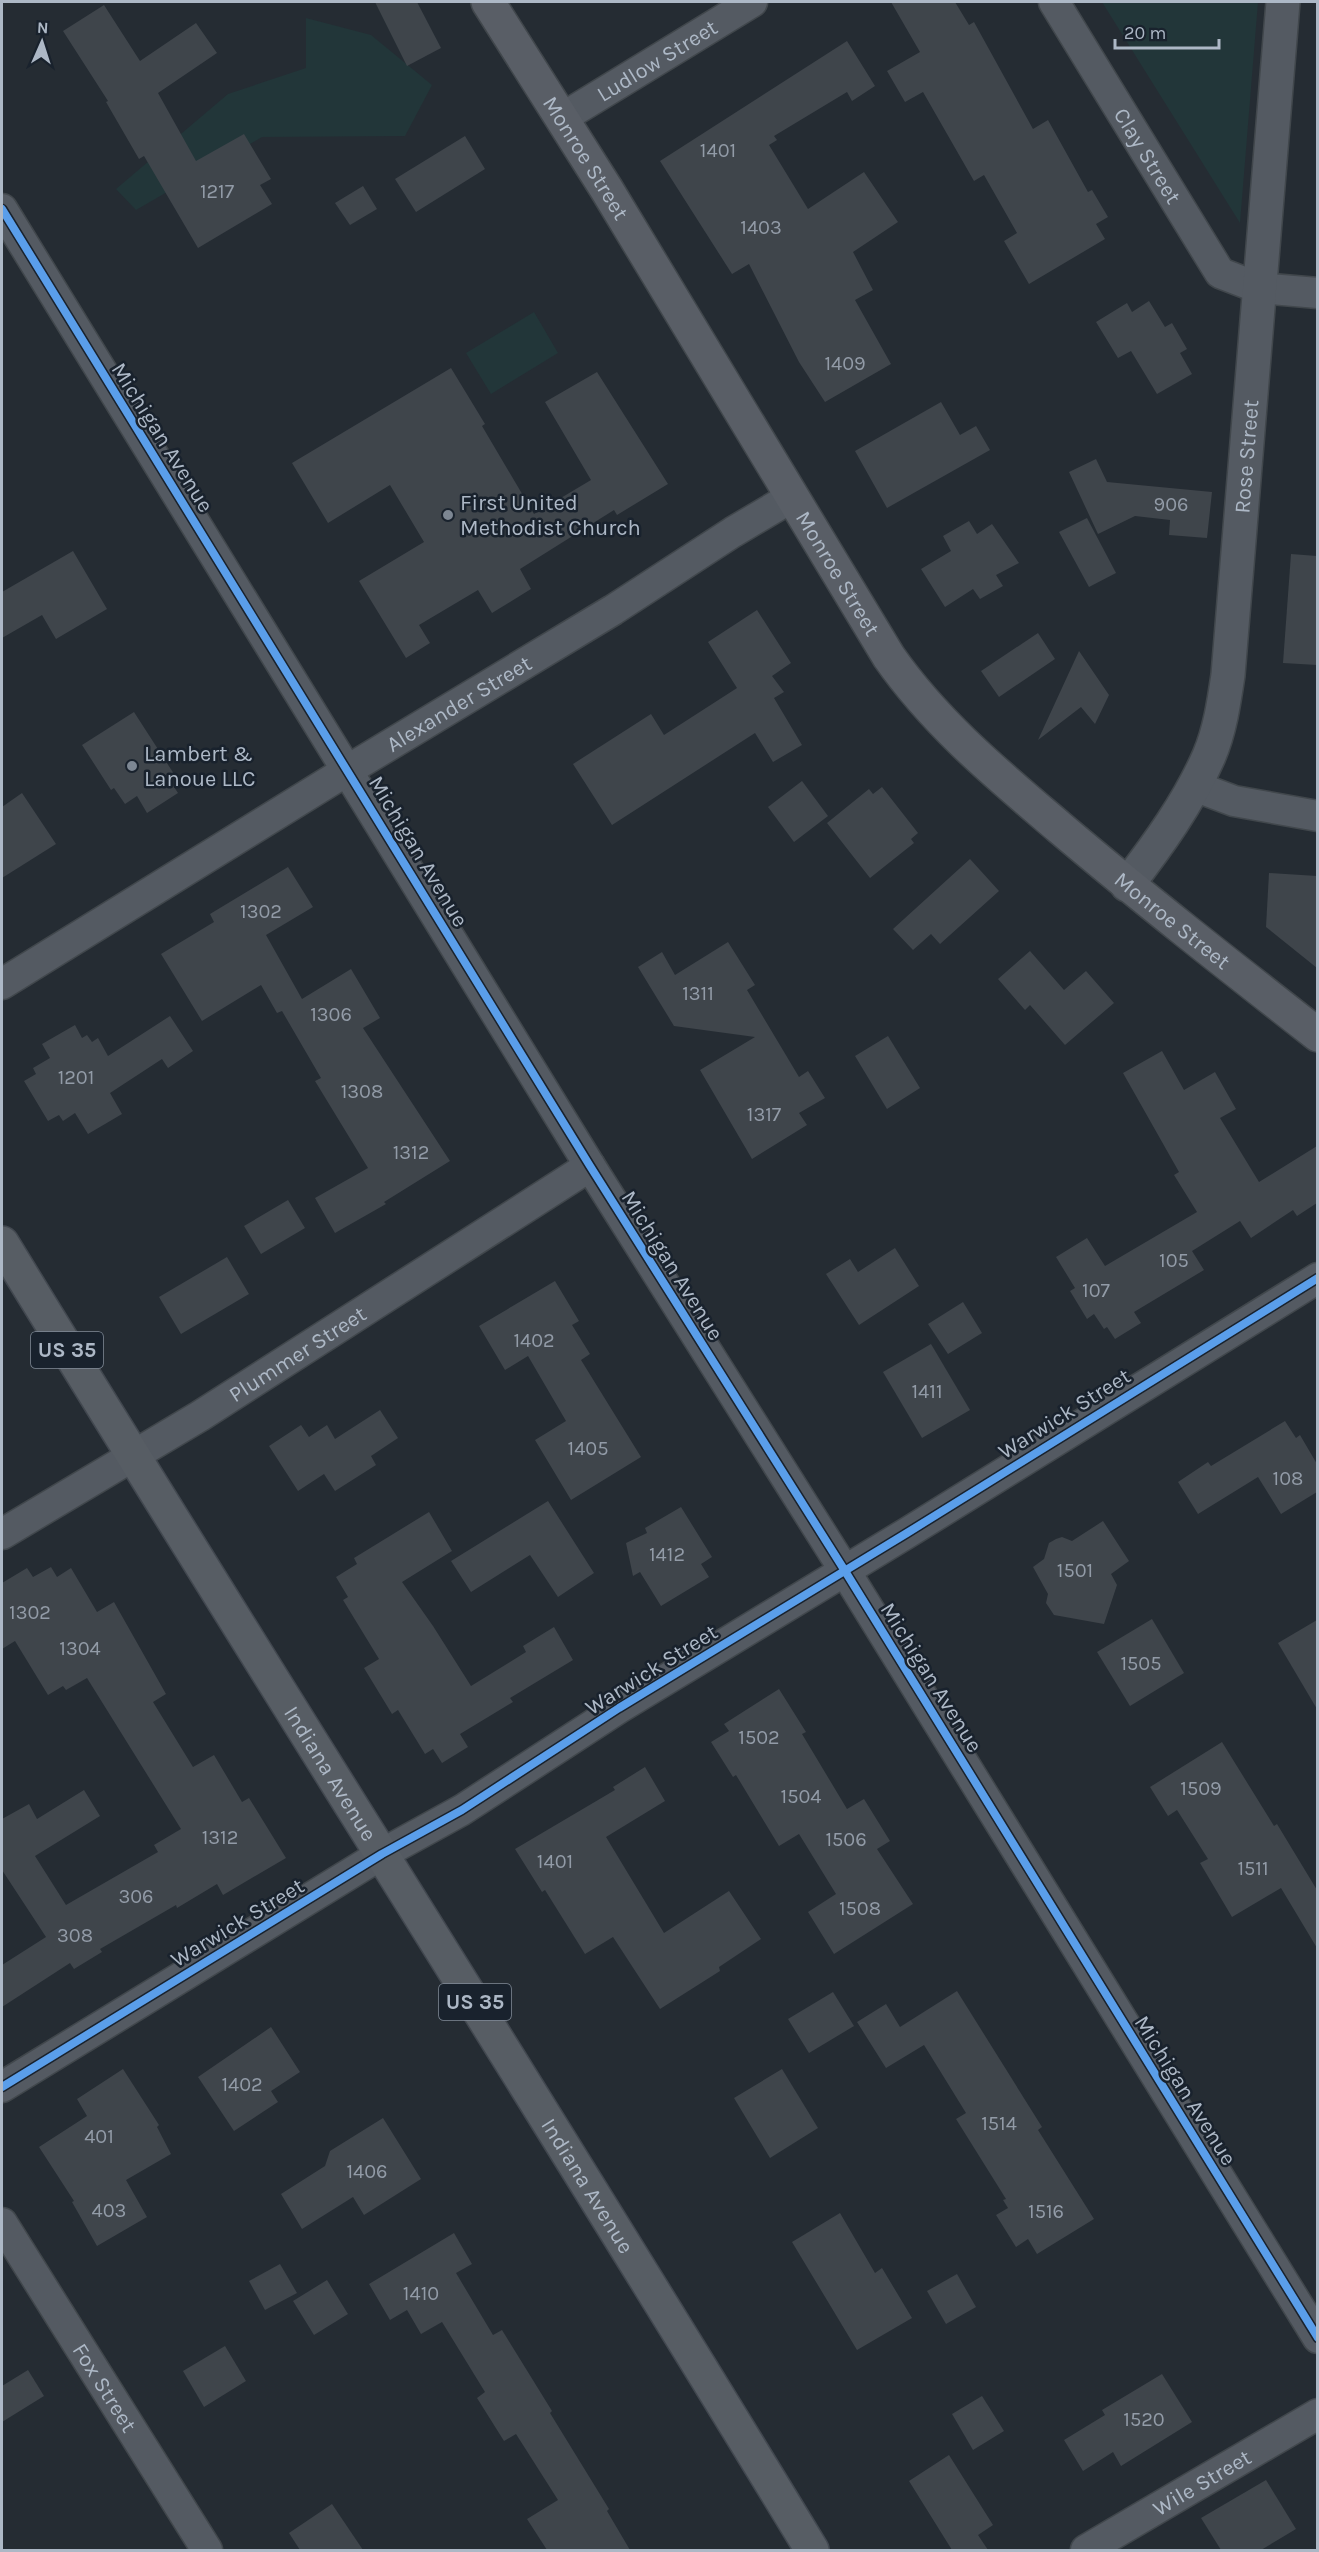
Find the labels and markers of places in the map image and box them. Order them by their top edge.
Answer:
place label: First United Methodist Church [460,490,641,541]
marker: First United Methodist Church [441,508,455,522]
place label: Lambert & Lanoue LLC [144,741,256,792]
marker: Lambert & Lanoue LLC [125,759,139,773]

